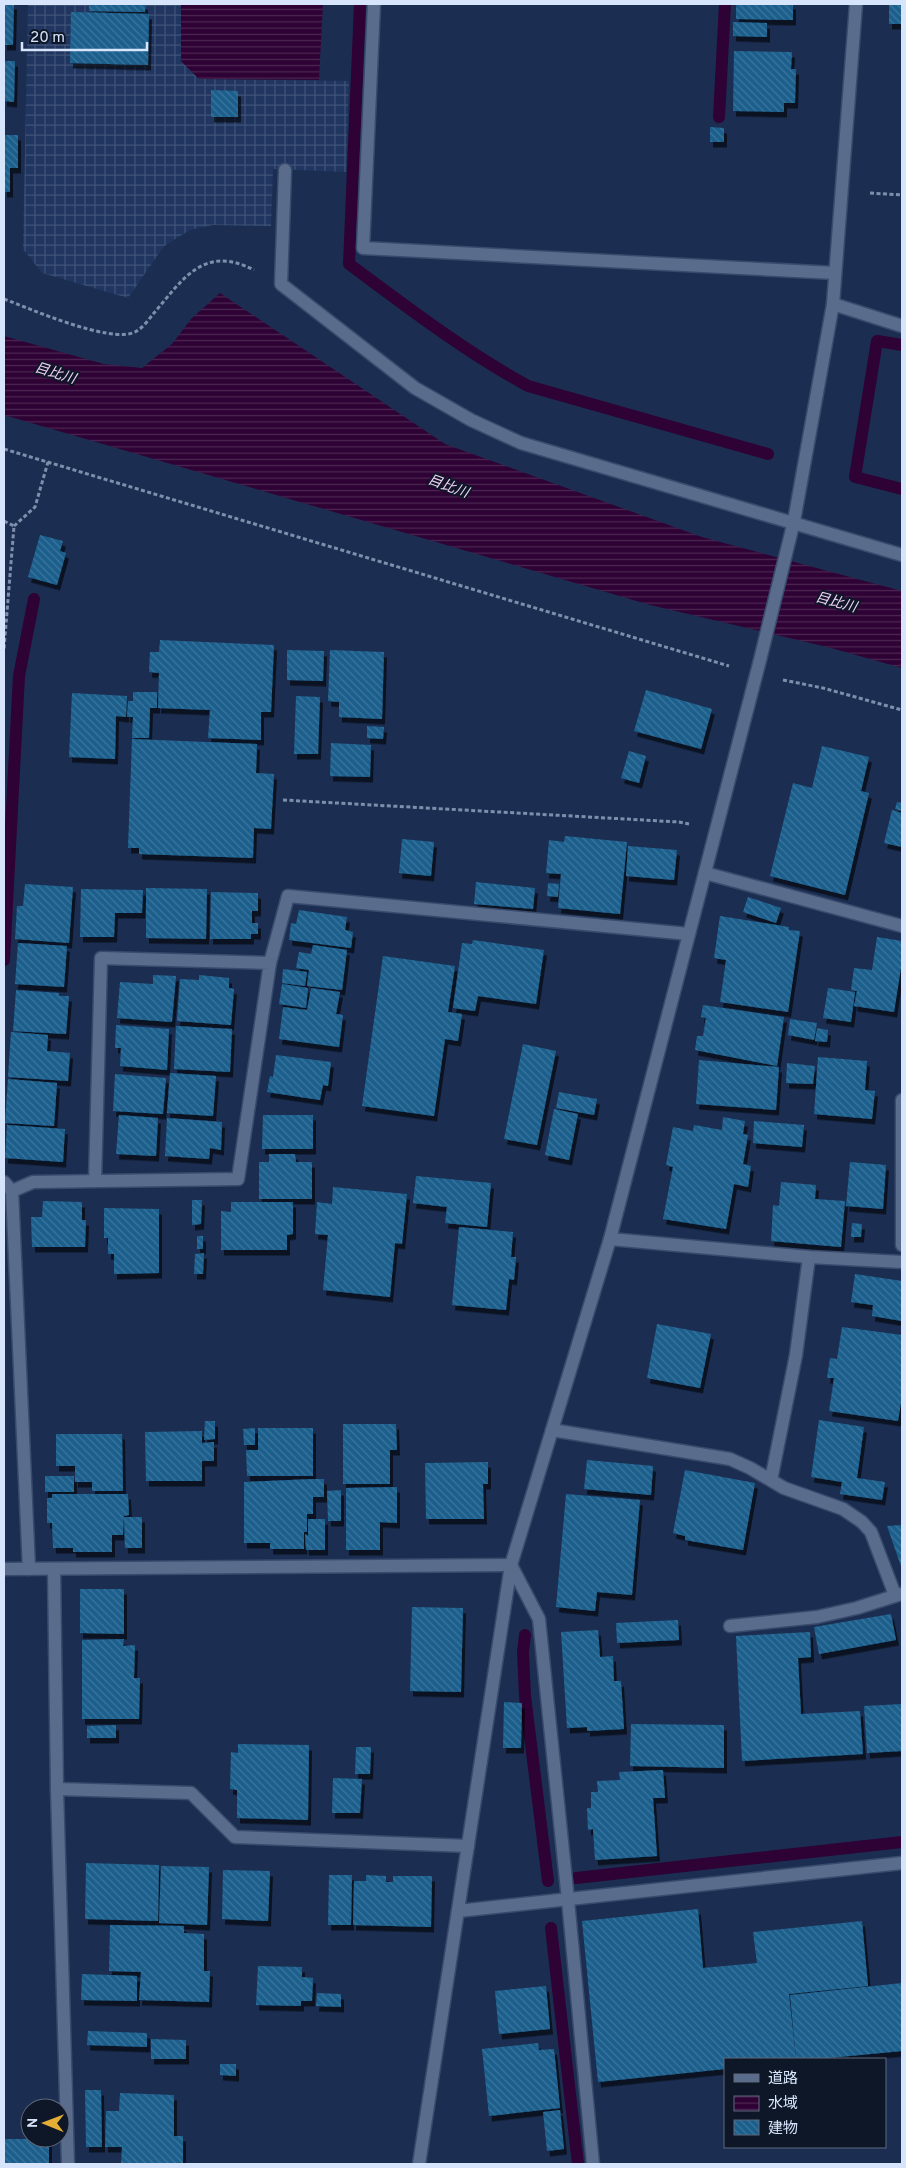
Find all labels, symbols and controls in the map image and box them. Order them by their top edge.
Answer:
scale bar [22,20,148,52]
text: 20 m [30,29,65,48]
water label: 目比川 [32,360,79,389]
water label: 目比川 [425,472,473,503]
water label: 目比川 [814,589,860,617]
legend [724,2058,886,2148]
text: 道路 [768,2070,798,2089]
text: 水域 [768,2095,798,2114]
north arrow [20,2098,70,2148]
text: N [25,2118,42,2128]
text: 建物 [768,2120,798,2139]

